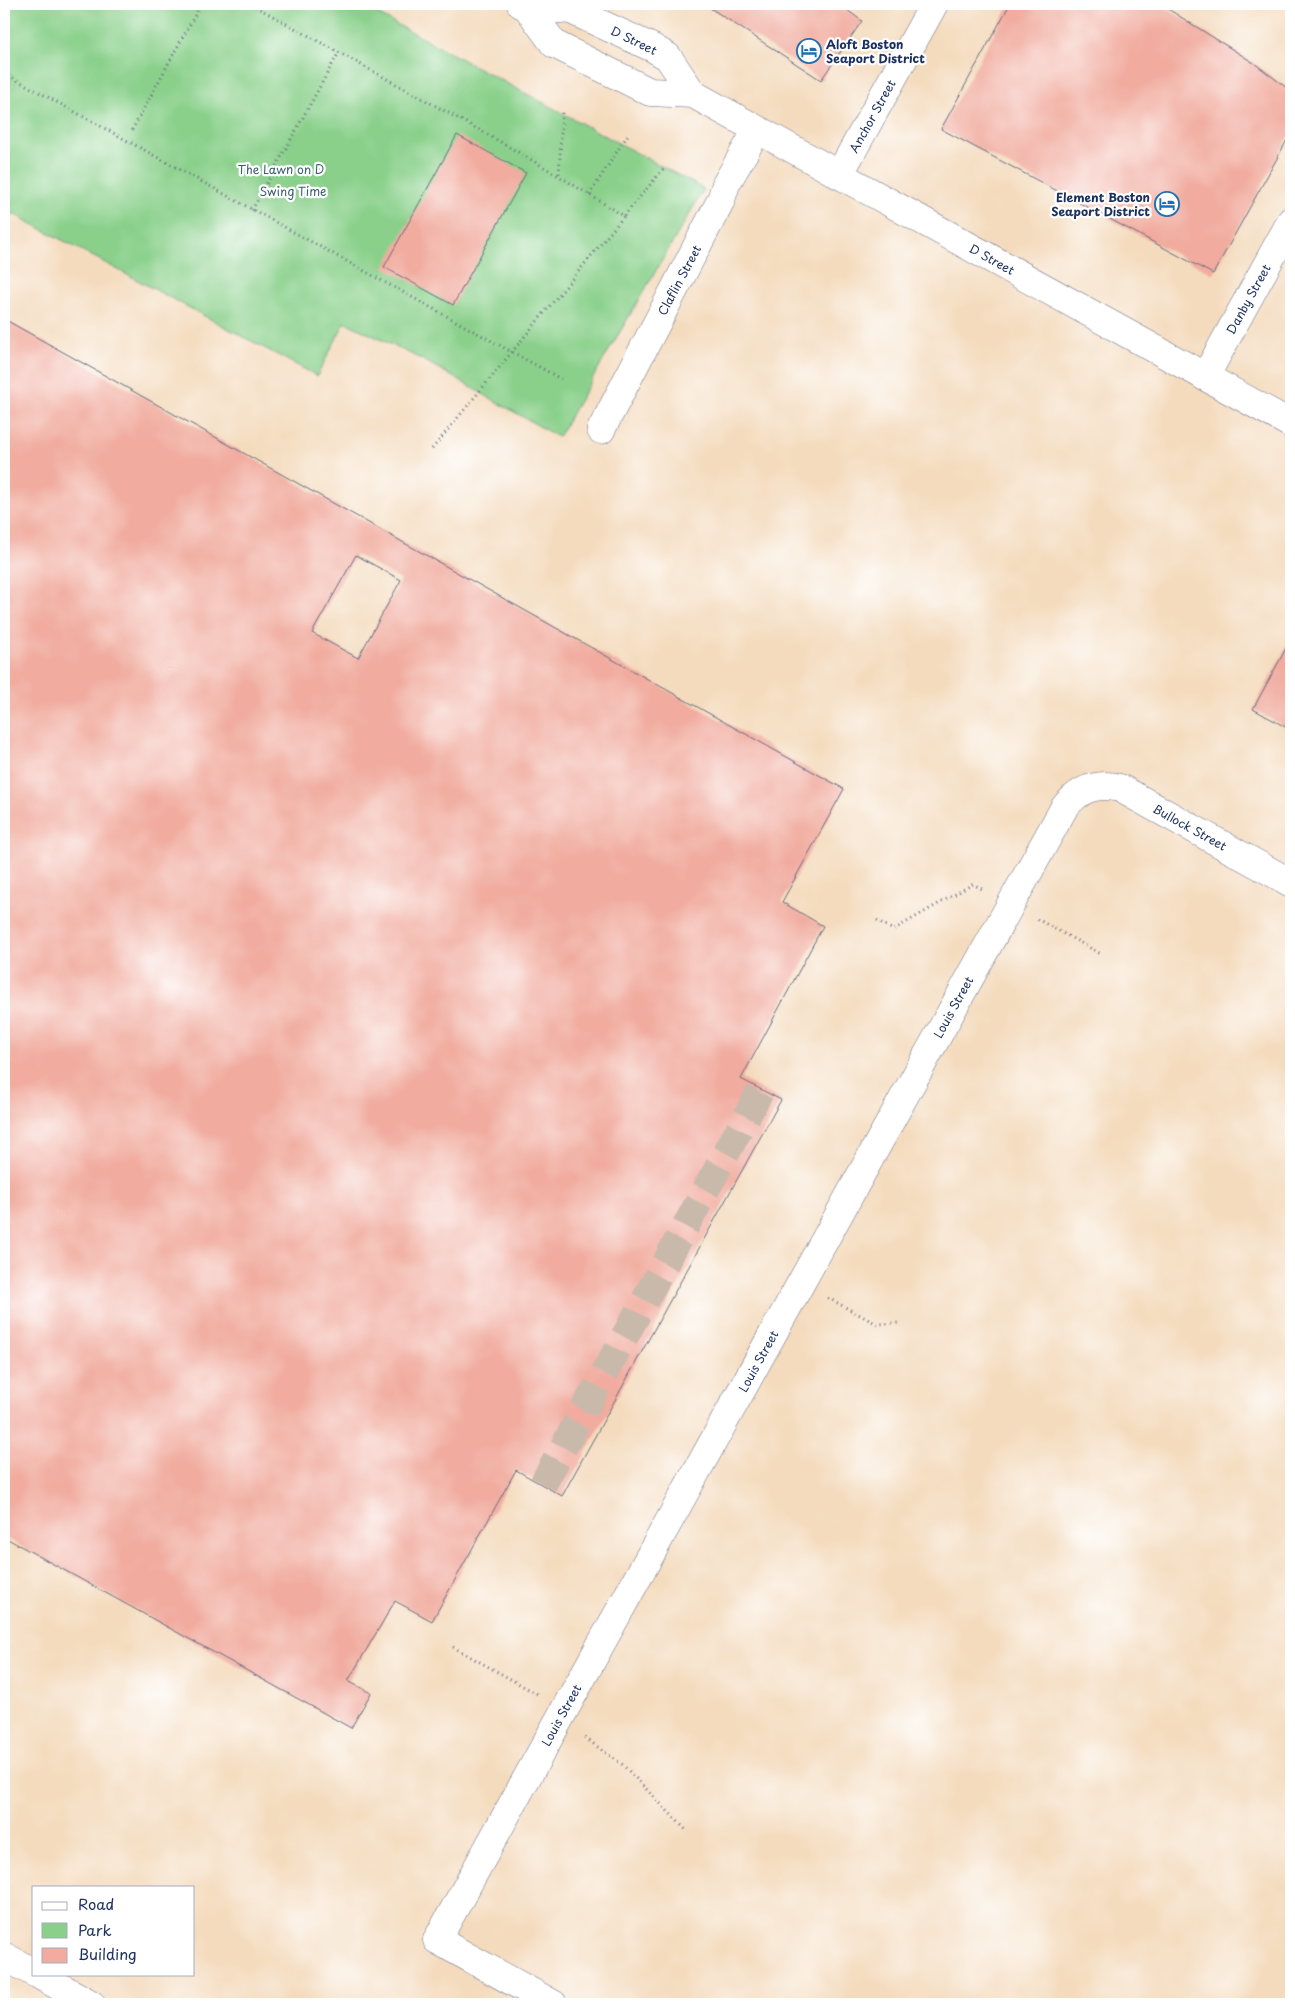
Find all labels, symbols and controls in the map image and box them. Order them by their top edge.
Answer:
street label: D Street [608,21,660,59]
place label: Aloft Boston Seaport District [826,35,925,67]
hotel icon: Aloft Boston Seaport District [796,38,822,64]
street label: Anchor Street [844,76,900,156]
park label: The Lawn on D [238,160,324,178]
park label: Swing Time [260,182,326,200]
place label: Element Boston Seaport District [1051,188,1150,220]
hotel icon: Element Boston Seaport District [1154,191,1180,217]
street label: D Street [966,239,1018,279]
street label: Claflin Street [653,242,705,318]
street label: Danby Street [1221,261,1275,337]
street label: Bullock Street [1150,799,1230,855]
street label: Louis Street [929,973,977,1041]
street label: Louis Street [734,1327,782,1395]
street label: Louis Street [537,1681,585,1749]
legend [32,1886,195,1976]
text: Road [78,1892,114,1915]
text: Park [78,1918,112,1941]
text: Building [78,1942,137,1965]

